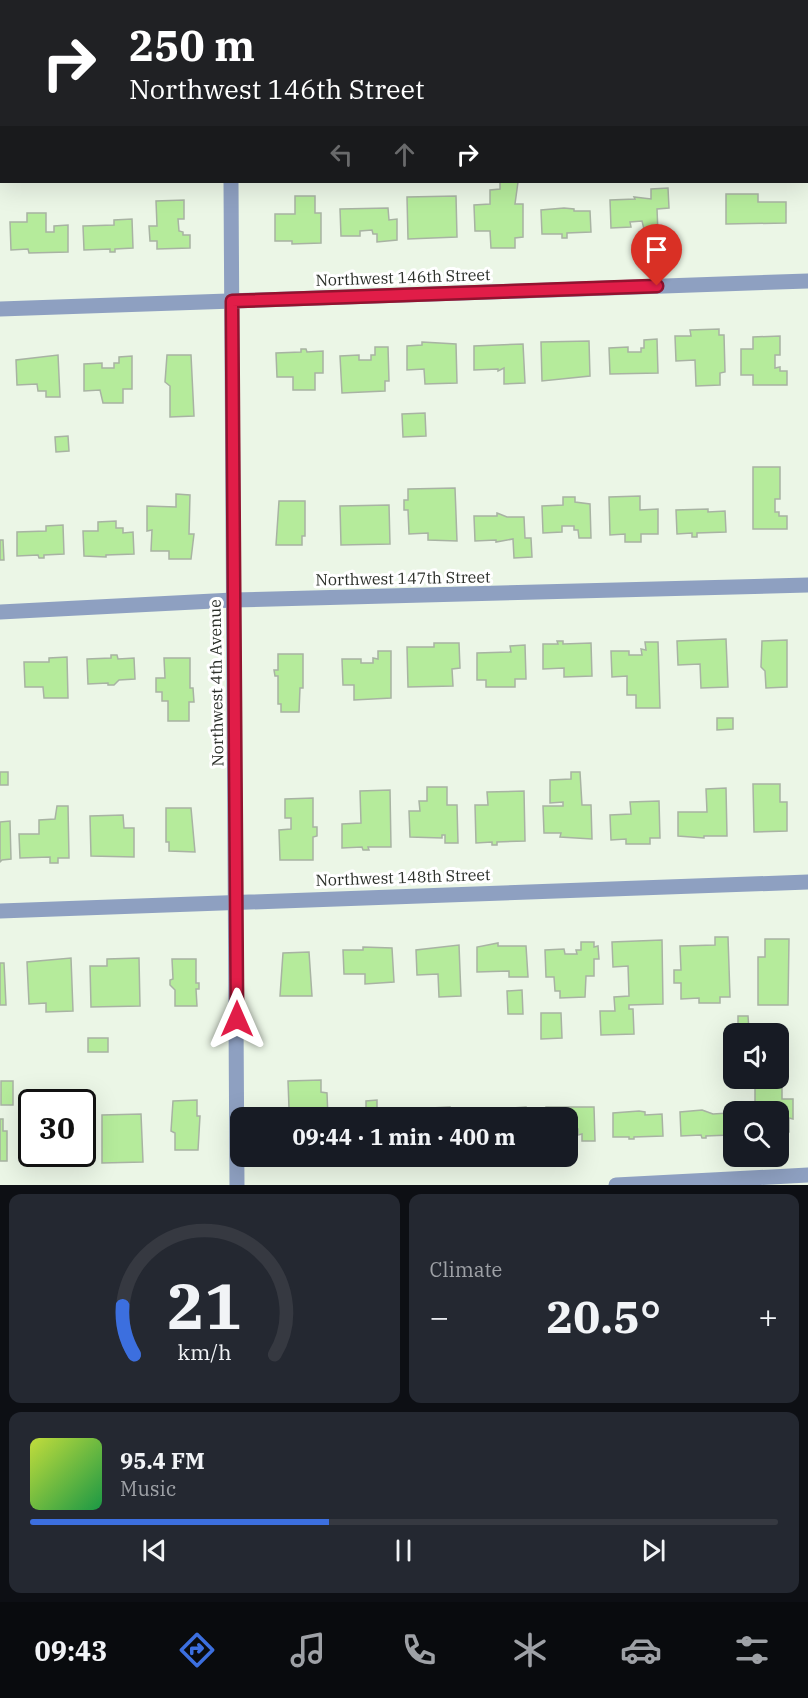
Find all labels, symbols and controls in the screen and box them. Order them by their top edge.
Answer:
text: 250 m [129,18,255,73]
icon: right [30,24,108,102]
text: Northwest 146th Street [129,71,425,106]
icon: left [325,138,358,171]
icon: ahead [388,138,421,171]
icon: right [451,138,484,171]
pin [631,224,682,286]
icon: arrive [640,233,673,266]
street label: Northwest 146th Street [315,264,491,290]
street label: Northwest 147th Street [315,566,491,590]
street label: Northwest 4th Avenue [205,599,227,767]
street label: Northwest 148th Street [315,864,491,890]
position arrow [205,987,269,1051]
map controls [723,1023,789,1167]
button: sound [723,1023,789,1089]
speed limit sign: 30 [18,1089,96,1167]
button: search [723,1101,789,1167]
text: 09:44 · 1 min · 400 m [292,1122,516,1151]
text: Climate [430,1256,502,1283]
text: 21 [167,1265,242,1346]
text: 20.5° [546,1287,661,1345]
text: − [430,1295,449,1338]
text: + [758,1295,778,1338]
text: km/h [177,1339,231,1367]
text: 95.4 FM [120,1446,205,1475]
text: Music [120,1475,176,1502]
icon: previous [138,1534,171,1567]
icon: pause [387,1534,420,1567]
icon: next [637,1534,670,1567]
icon: directions [176,1629,218,1671]
icon: music [287,1629,329,1671]
icon: phone [398,1629,440,1671]
icon: climate [509,1629,551,1671]
icon: car [620,1629,662,1671]
icon: filters [731,1629,773,1671]
text: 09:43 [35,1633,107,1668]

